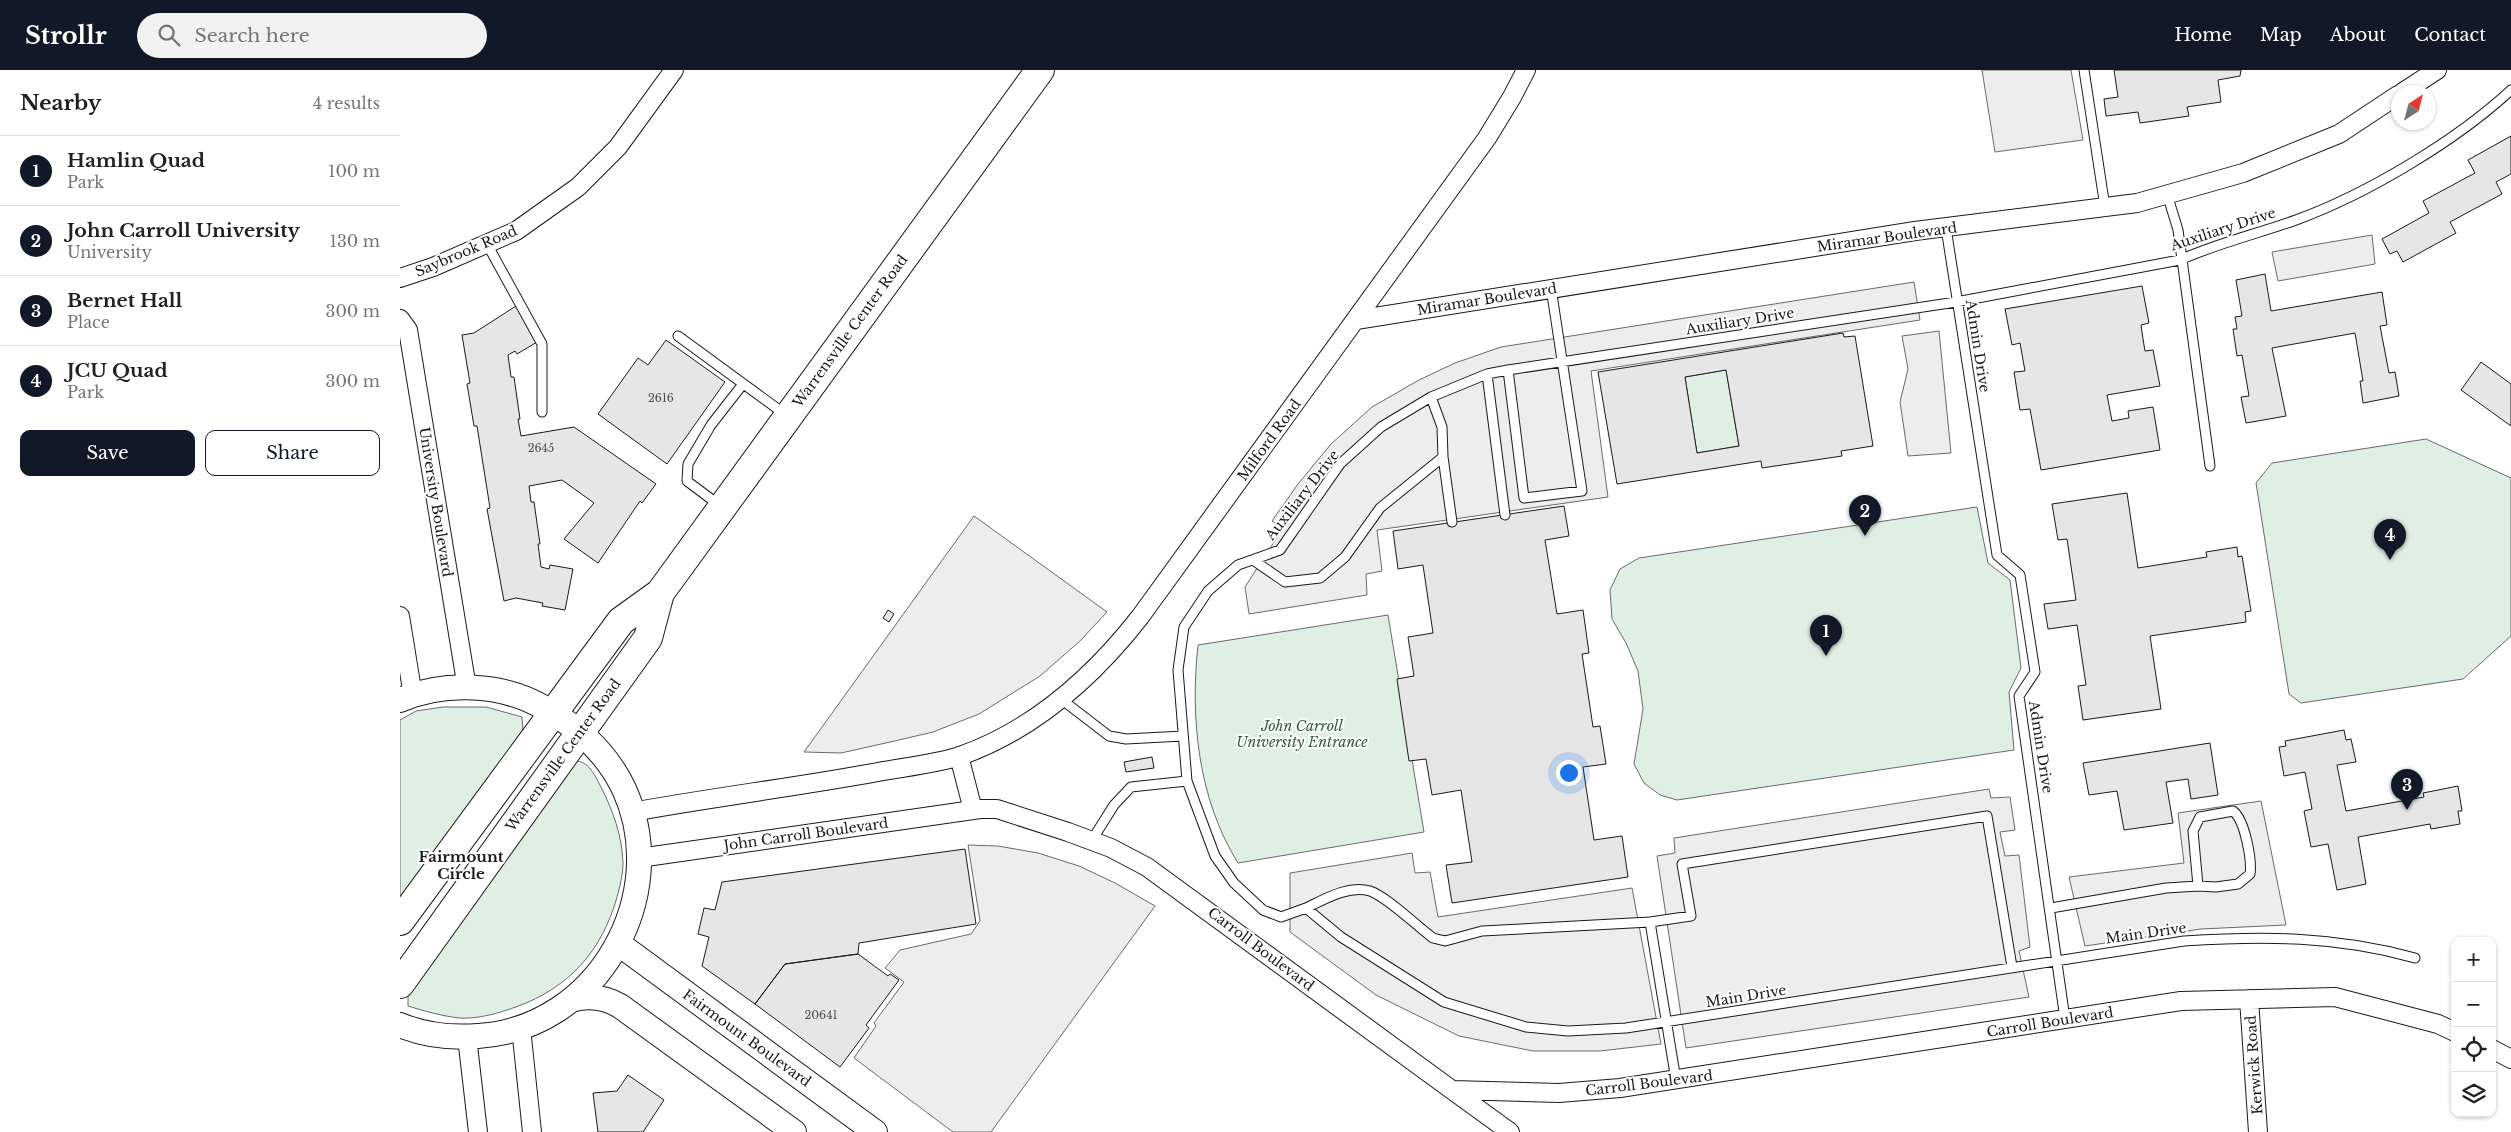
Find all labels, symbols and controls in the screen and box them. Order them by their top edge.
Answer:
search box [137,13,487,58]
text: Strollr [25,21,107,50]
icon: search [155,21,183,49]
text: Search here [195,24,310,47]
text: Home [2174,24,2232,46]
text: Map [2260,24,2302,46]
text: About [2330,24,2386,46]
text: Contact [2414,24,2486,46]
north arrow [2391,85,2436,130]
text: Nearby [20,90,101,116]
text: 4 results [313,93,380,113]
text: Hamlin Quad [67,149,205,172]
text: 1 [33,161,39,181]
text: 100 m [328,161,380,181]
text: Park [67,172,104,192]
street label: Auxiliary Drive [2167,204,2278,255]
street label: Miramar Boulevard [1816,218,1959,256]
text: John Carroll University [67,219,300,242]
street label: Saybrook Road [412,221,520,281]
text: 2 [31,231,41,251]
text: 130 m [330,231,380,251]
text: University [67,242,152,262]
street label: Warrensville Center Road [788,251,912,412]
street label: Miramar Boulevard [1416,279,1559,319]
text: Bernet Hall [67,289,182,312]
street label: Admin Drive [1962,297,1994,394]
text: 3 [31,301,41,321]
text: 300 m [326,301,380,321]
street label: Auxiliary Drive [1683,304,1796,339]
text: Place [67,312,110,332]
text: JCU Quad [67,359,168,382]
text: 4 [31,371,41,391]
text: 300 m [326,371,380,391]
text: Park [67,382,104,402]
house number: 2616 [648,391,674,405]
street label: Milford Road [1233,395,1305,484]
street label: University Boulevard [415,426,457,579]
button: Save [20,430,195,476]
button: Share [205,430,380,476]
house number: 2645 [528,441,554,455]
street label: Auxiliary Drive [1261,446,1343,545]
pin: 2 [1849,495,1881,536]
pin: 4 [2374,519,2406,560]
pin: 1 [1810,615,1842,656]
street label: Warrensville Center Road [501,675,625,836]
street label: Admin Drive [2025,698,2057,795]
park label: John Carroll University Entrance [1236,717,1368,751]
your location [1556,760,1582,786]
pin: 3 [2391,769,2423,810]
street label: John Carroll Boulevard [721,813,890,855]
district label: Fairmount Circle [418,847,504,883]
street label: Carroll Boulevard [1204,903,1318,995]
street label: Main Drive [2104,918,2188,948]
map controls [2451,937,2496,1117]
button: + [2451,937,2496,982]
street label: Main Drive [1704,981,1788,1011]
button: − [2451,982,2496,1027]
street label: Fairmount Boulevard [679,985,815,1091]
street label: Carroll Boulevard [1985,1003,2115,1041]
house number: 20641 [804,1008,838,1022]
street label: Kerwick Road [2242,1014,2266,1115]
button: locate [2451,1027,2496,1072]
street label: Carroll Boulevard [1584,1066,1714,1100]
button: layers [2451,1072,2496,1117]

